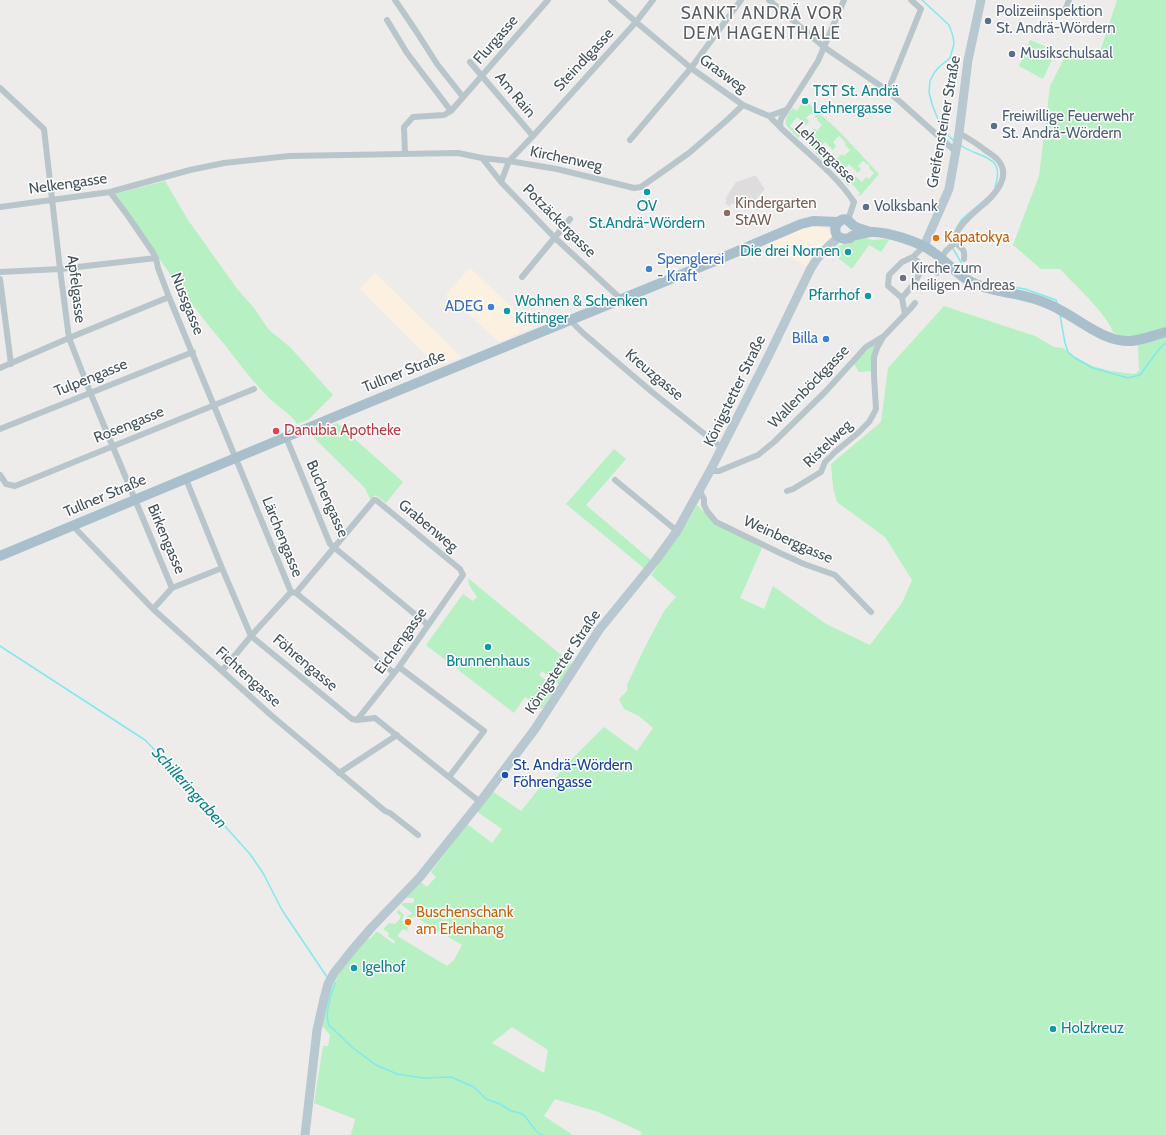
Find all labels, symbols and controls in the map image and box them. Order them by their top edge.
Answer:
place label: Polizeiinspektion St. Andrä-Wördern [996,3,1116,38]
district label: SANKT ANDRÄ VOR DEM HAGENTHALE [681,4,843,44]
street label: Flurgasse [470,12,522,68]
marker: Polizeiinspektion St. Andrä-Wördern [983,16,993,26]
street label: Steindlgasse [550,25,618,95]
place label: Musikschulsaal [1020,45,1113,63]
marker: Musikschulsaal [1007,49,1017,59]
street label: Grasweg [696,51,750,97]
street label: Greifensteiner Straße [923,54,965,190]
street label: Am Rain [491,69,539,121]
place label: TST St. Andrä Lehnergasse [813,83,899,118]
marker: TST St. Andrä Lehnergasse [800,96,810,106]
place label: Freiwillige Feuerwehr St. Andrä-Wördern [1002,108,1134,143]
street label: Lehnergasse [791,119,859,187]
marker: Freiwillige Feuerwehr St. Andrä-Wördern [989,121,999,131]
street label: Kirchenweg [528,143,604,175]
street label: Nelkengasse [28,170,108,198]
street label: Potzäckergasse [519,181,599,261]
marker: OV St.Andrä-Wördern [642,187,652,197]
place label: Kindergarten StAW [735,195,817,230]
place label: OV St.Andrä-Wördern [589,198,705,233]
place label: Volksbank [874,198,938,216]
marker: Volksbank [861,202,871,212]
marker: Kindergarten StAW [722,208,732,218]
place label: Kapatokya [944,229,1010,247]
marker: Kapatokya [931,233,941,243]
place label: Die drei Nornen [740,243,840,261]
marker: Die drei Nornen [843,247,853,257]
place label: Spenglerei - Kraft [657,251,724,286]
street label: Apfelgasse [63,254,89,324]
place label: Kirche zum heiligen Andreas [911,260,1015,295]
marker: Spenglerei - Kraft [644,264,654,274]
street label: Nussgasse [166,270,208,338]
marker: Kirche zum heiligen Andreas [898,273,908,283]
place label: Pfarrhof [809,287,860,305]
marker: Pfarrhof [863,291,873,301]
place label: Wohnen & Schenken Kittinger [515,293,648,328]
place label: ADEG [445,298,483,316]
marker: ADEG [486,302,496,312]
marker: Wohnen & Schenken Kittinger [502,306,512,316]
place label: Billa [792,330,818,348]
street label: Königstetter Straße [700,332,770,450]
marker: Billa [821,334,831,344]
street label: Wallenböckgasse [765,342,853,432]
street label: Kreuzgasse [621,346,687,404]
street label: Tullner Straße [360,347,448,397]
street label: Tulpengasse [52,355,130,401]
street label: Rosengasse [91,403,167,447]
street label: Ristelweg [800,417,856,471]
place label: Danubia Apotheke [284,422,401,440]
marker: Danubia Apotheke [271,426,281,436]
street label: Buchengasse [302,458,352,540]
street label: Tullner Straße [61,471,149,521]
street label: Lärchengasse [258,494,306,580]
street label: Grabenweg [395,496,461,556]
street label: Birkengasse [143,501,189,577]
street label: Weinberggasse [741,512,835,568]
street label: Eichengasse [371,604,431,678]
street label: Königstetter Straße [522,607,604,717]
street label: Föhrengasse [269,631,341,695]
marker: Brunnenhaus [483,642,493,652]
street label: Fichtengasse [212,643,284,711]
place label: Brunnenhaus [446,653,530,671]
water label: Schilleringraben [147,743,231,833]
place label: St. Andrä-Wördern Föhrengasse [513,757,633,792]
marker: St. Andrä-Wördern Föhrengasse [500,770,510,780]
place label: Buschenschank am Erlenhang [416,904,513,939]
marker: Buschenschank am Erlenhang [403,917,413,927]
place label: Igelhof [362,959,406,977]
marker: Igelhof [349,963,359,973]
place label: Holzkreuz [1061,1020,1124,1038]
marker: Holzkreuz [1048,1024,1058,1034]

